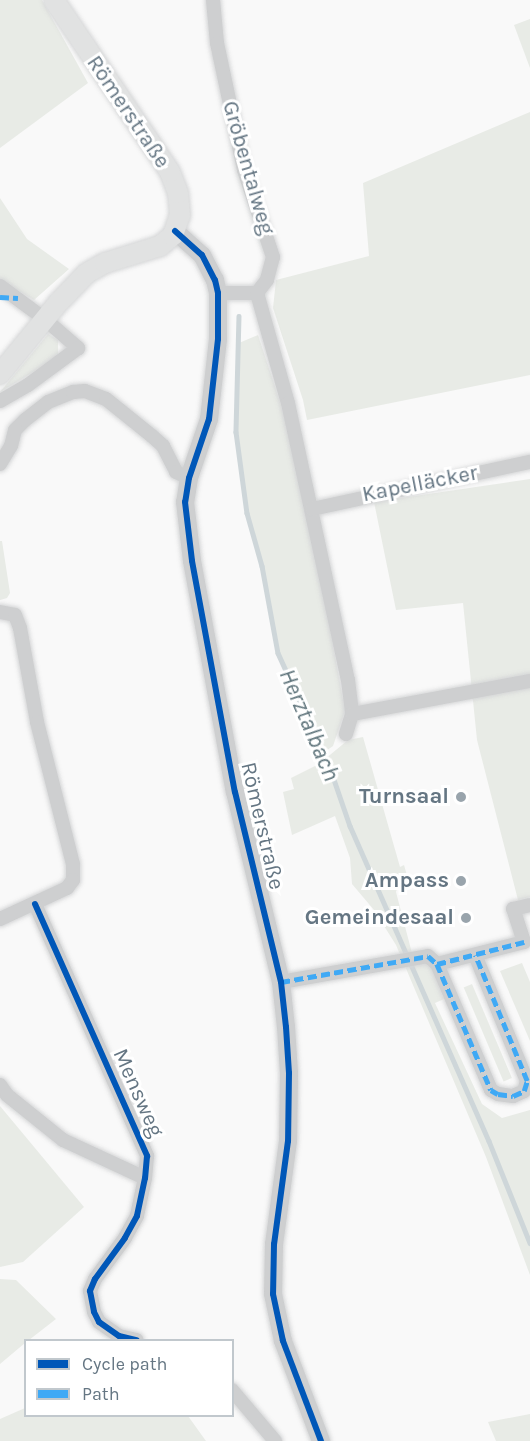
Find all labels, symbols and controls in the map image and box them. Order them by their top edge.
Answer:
street label: Römerstraße [81,51,175,173]
street label: Gröbentalweg [216,98,280,238]
street label: Kapelläcker [360,460,480,508]
water label: Herztalbach [272,665,346,785]
street label: Römerstraße [235,760,289,892]
place label: Turnsaal [359,784,449,810]
marker: Turnsaal [454,790,468,804]
place label: Ampass [365,868,449,894]
marker: Ampass [454,874,468,888]
place label: Gemeindesaal [305,905,454,931]
marker: Gemeindesaal [459,911,473,925]
street label: Mensweg [107,1045,169,1141]
legend [24,1339,234,1417]
text: Cycle path [82,1353,167,1375]
text: Path [82,1383,120,1405]

